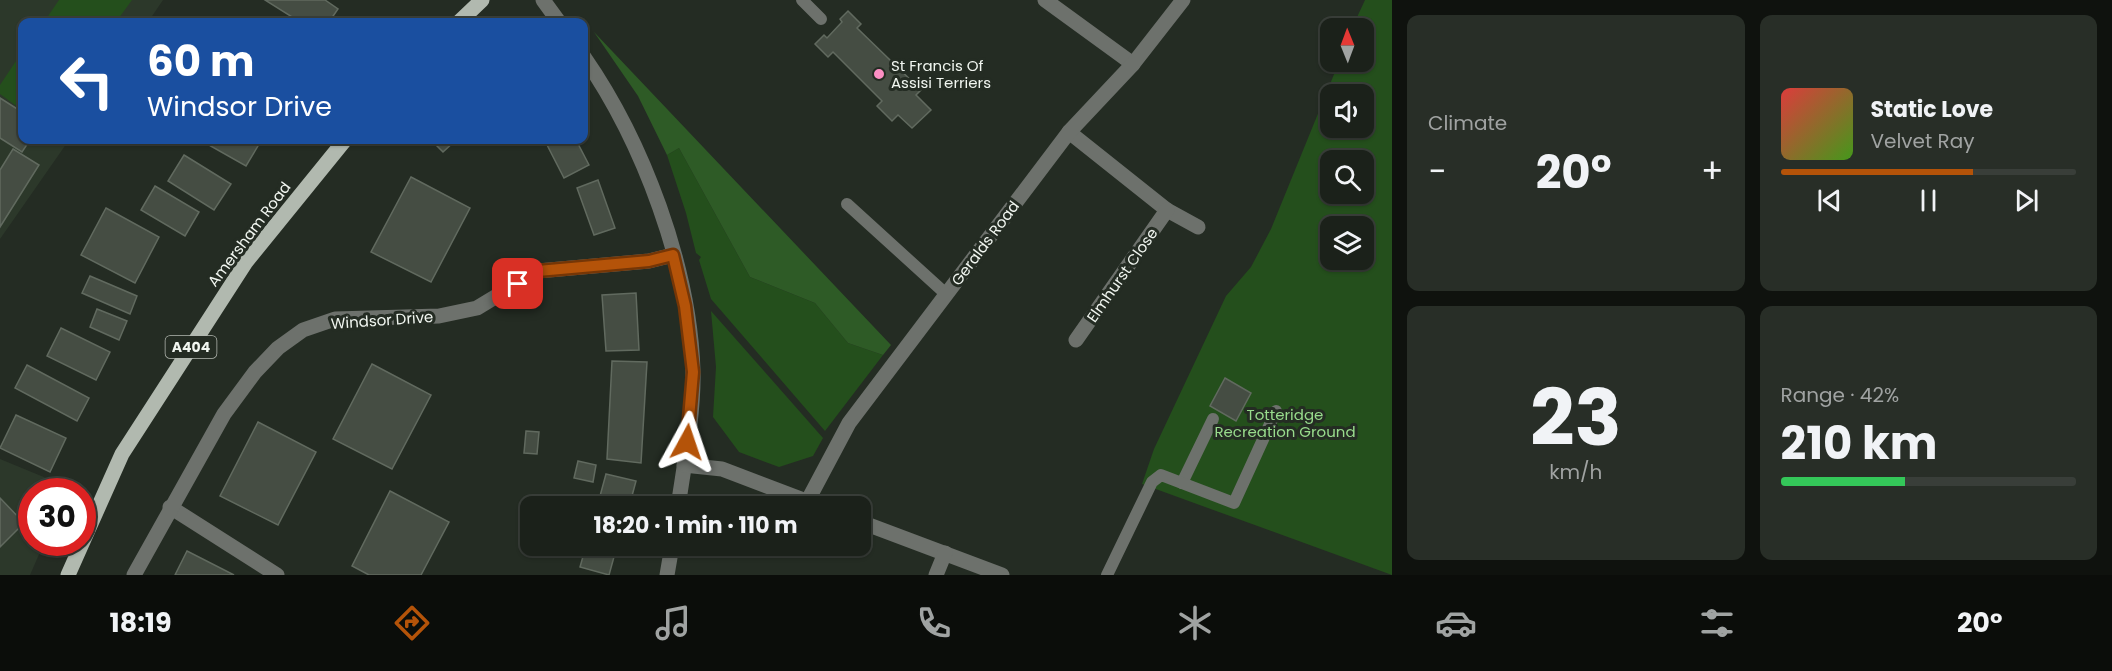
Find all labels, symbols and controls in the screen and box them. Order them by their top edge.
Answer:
north arrow [1320,18,1374,72]
map controls [1320,18,1374,270]
text: 60 m [147,32,255,91]
icon: left [48,42,126,120]
place label: St Francis Of Assisi Terriers [891,55,991,93]
marker: St Francis Of Assisi Terriers [872,67,886,81]
button: sound [1320,84,1374,138]
text: Windsor Drive [147,88,332,125]
text: Static Love [1871,94,1993,125]
text: Climate [1428,109,1507,137]
text: Velvet Ray [1871,127,1975,155]
text: 20° [1536,141,1612,204]
text: − [1428,148,1446,195]
text: + [1701,148,1723,195]
button: search [1320,150,1374,204]
street label: Amersham Road [203,177,295,291]
icon: previous [1813,184,1846,217]
icon: pause [1912,184,1945,217]
icon: next [2010,184,2043,217]
street label: Geralds Road [946,196,1024,290]
button: layers [1320,216,1374,270]
street label: Elmhurst Close [1082,224,1162,326]
pin [492,258,543,309]
icon: arrive [501,267,534,300]
street label: Windsor Drive [330,306,434,334]
road number: A404 [166,336,216,358]
text: 23 [1530,363,1622,472]
text: Range · 42% [1781,381,1899,409]
park label: Totteridge Recreation Ground [1214,404,1356,442]
position arrow [655,410,719,474]
text: 210 km [1781,412,1937,475]
text: km/h [1549,458,1602,486]
speed limit sign: 30 [18,478,96,556]
text: 18:20 · 1 min · 110 m [594,510,797,541]
icon: directions [391,602,433,644]
icon: music [652,602,694,644]
icon: phone [913,602,955,644]
icon: climate [1174,602,1216,644]
icon: car [1435,602,1477,644]
icon: filters [1696,602,1738,644]
text: 18:19 [110,604,172,641]
text: 20° [1957,604,2002,641]

